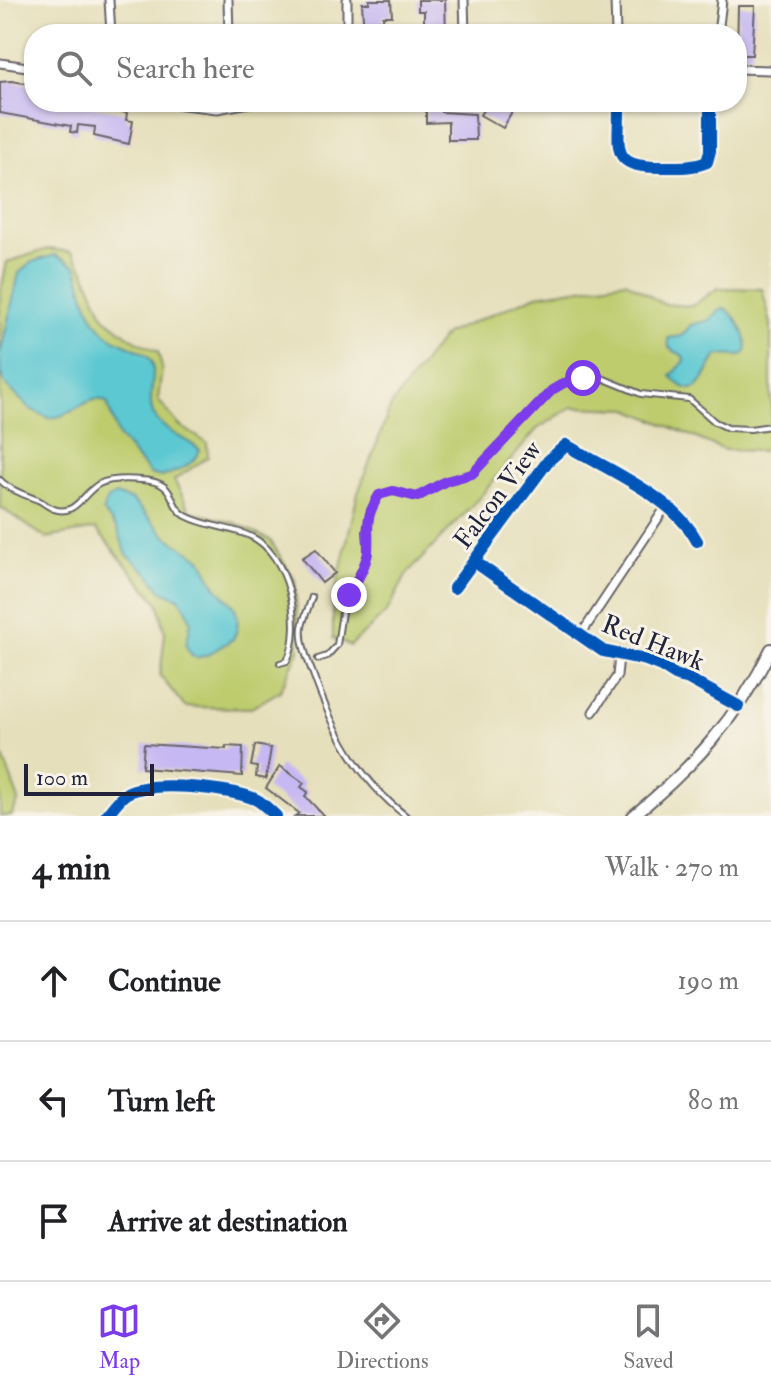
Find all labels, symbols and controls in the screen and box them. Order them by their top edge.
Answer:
search box [24,24,747,112]
icon: search [52,46,96,90]
text: Search here [116,50,255,87]
route start [565,360,601,396]
street label: Falcon View [447,434,549,555]
route end [331,577,367,613]
street label: Red Hawk [597,608,709,678]
scale bar [24,760,154,796]
text: 100 m [36,764,88,792]
text: 4 min [32,847,110,890]
text: Walk · 270 m [605,852,739,884]
icon: ahead [32,959,76,1003]
text: Continue [108,963,221,1000]
text: 190 m [678,965,739,997]
icon: left [32,1079,76,1123]
text: Turn left [108,1083,215,1120]
text: 80 m [688,1085,739,1117]
icon: arrive [32,1199,76,1243]
text: Arrive at destination [108,1203,348,1240]
tab: Map [97,1299,141,1375]
tab: Directions [336,1299,429,1375]
tab: Saved [623,1299,674,1375]

